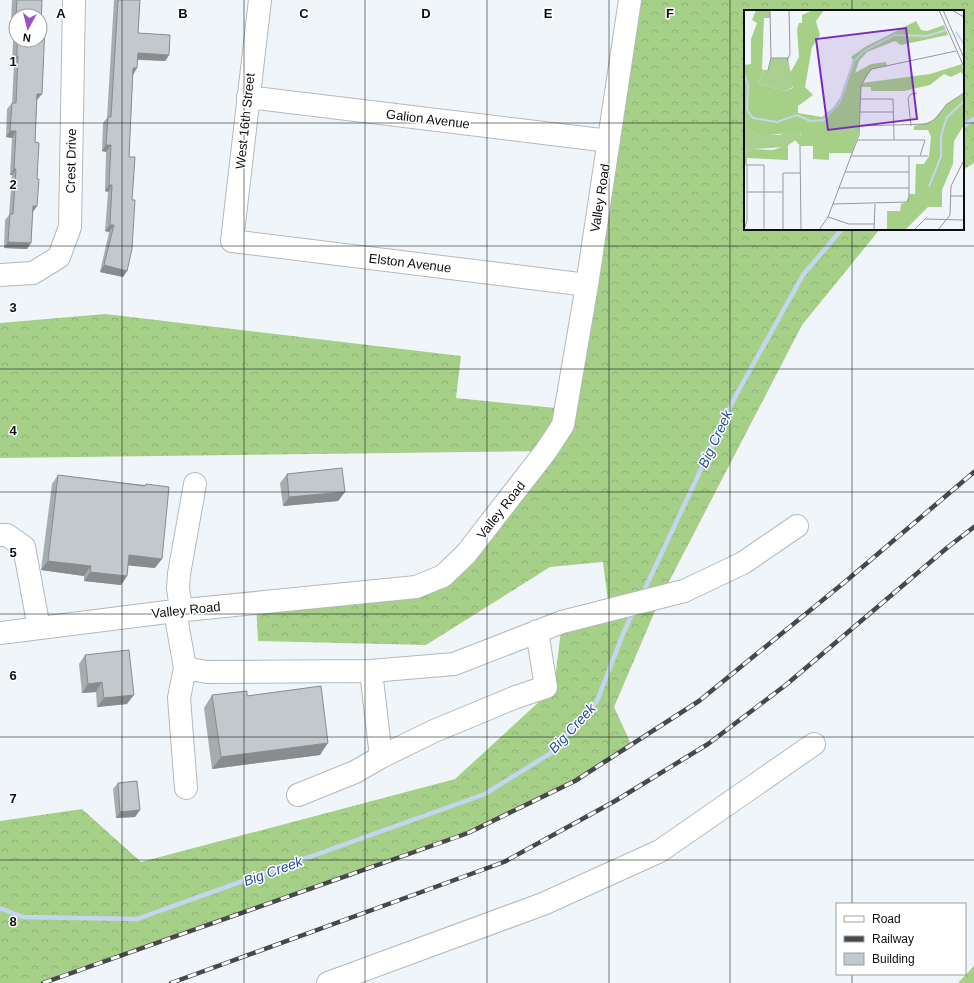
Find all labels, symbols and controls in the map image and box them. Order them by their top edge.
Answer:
text: A [56,6,66,21]
text: B [178,6,188,21]
text: C [299,6,309,21]
text: D [421,6,431,21]
text: E [544,6,553,21]
text: F [666,6,674,21]
north arrow [8,8,48,48]
inset map [744,10,964,230]
text: N [22,31,31,44]
text: 1 [9,54,17,69]
street label: West 16th Street [232,72,258,170]
street label: Galion Avenue [385,106,471,132]
street label: Crest Drive [63,128,79,194]
street label: Valley Road [587,163,613,233]
text: 2 [9,177,17,192]
street label: Elston Avenue [368,251,452,275]
text: 3 [9,300,17,315]
water label: Big Creek [695,407,736,470]
text: 4 [9,423,17,438]
street label: Valley Road [474,478,528,542]
text: 5 [9,545,17,560]
street label: Valley Road [151,599,221,621]
text: 6 [9,668,17,683]
water label: Big Creek [545,699,599,756]
text: 7 [9,791,17,806]
water label: Big Creek [241,853,306,889]
legend [836,903,966,975]
text: Road [872,912,901,926]
text: 8 [9,914,17,929]
text: Railway [872,932,914,946]
text: Building [872,952,915,966]

